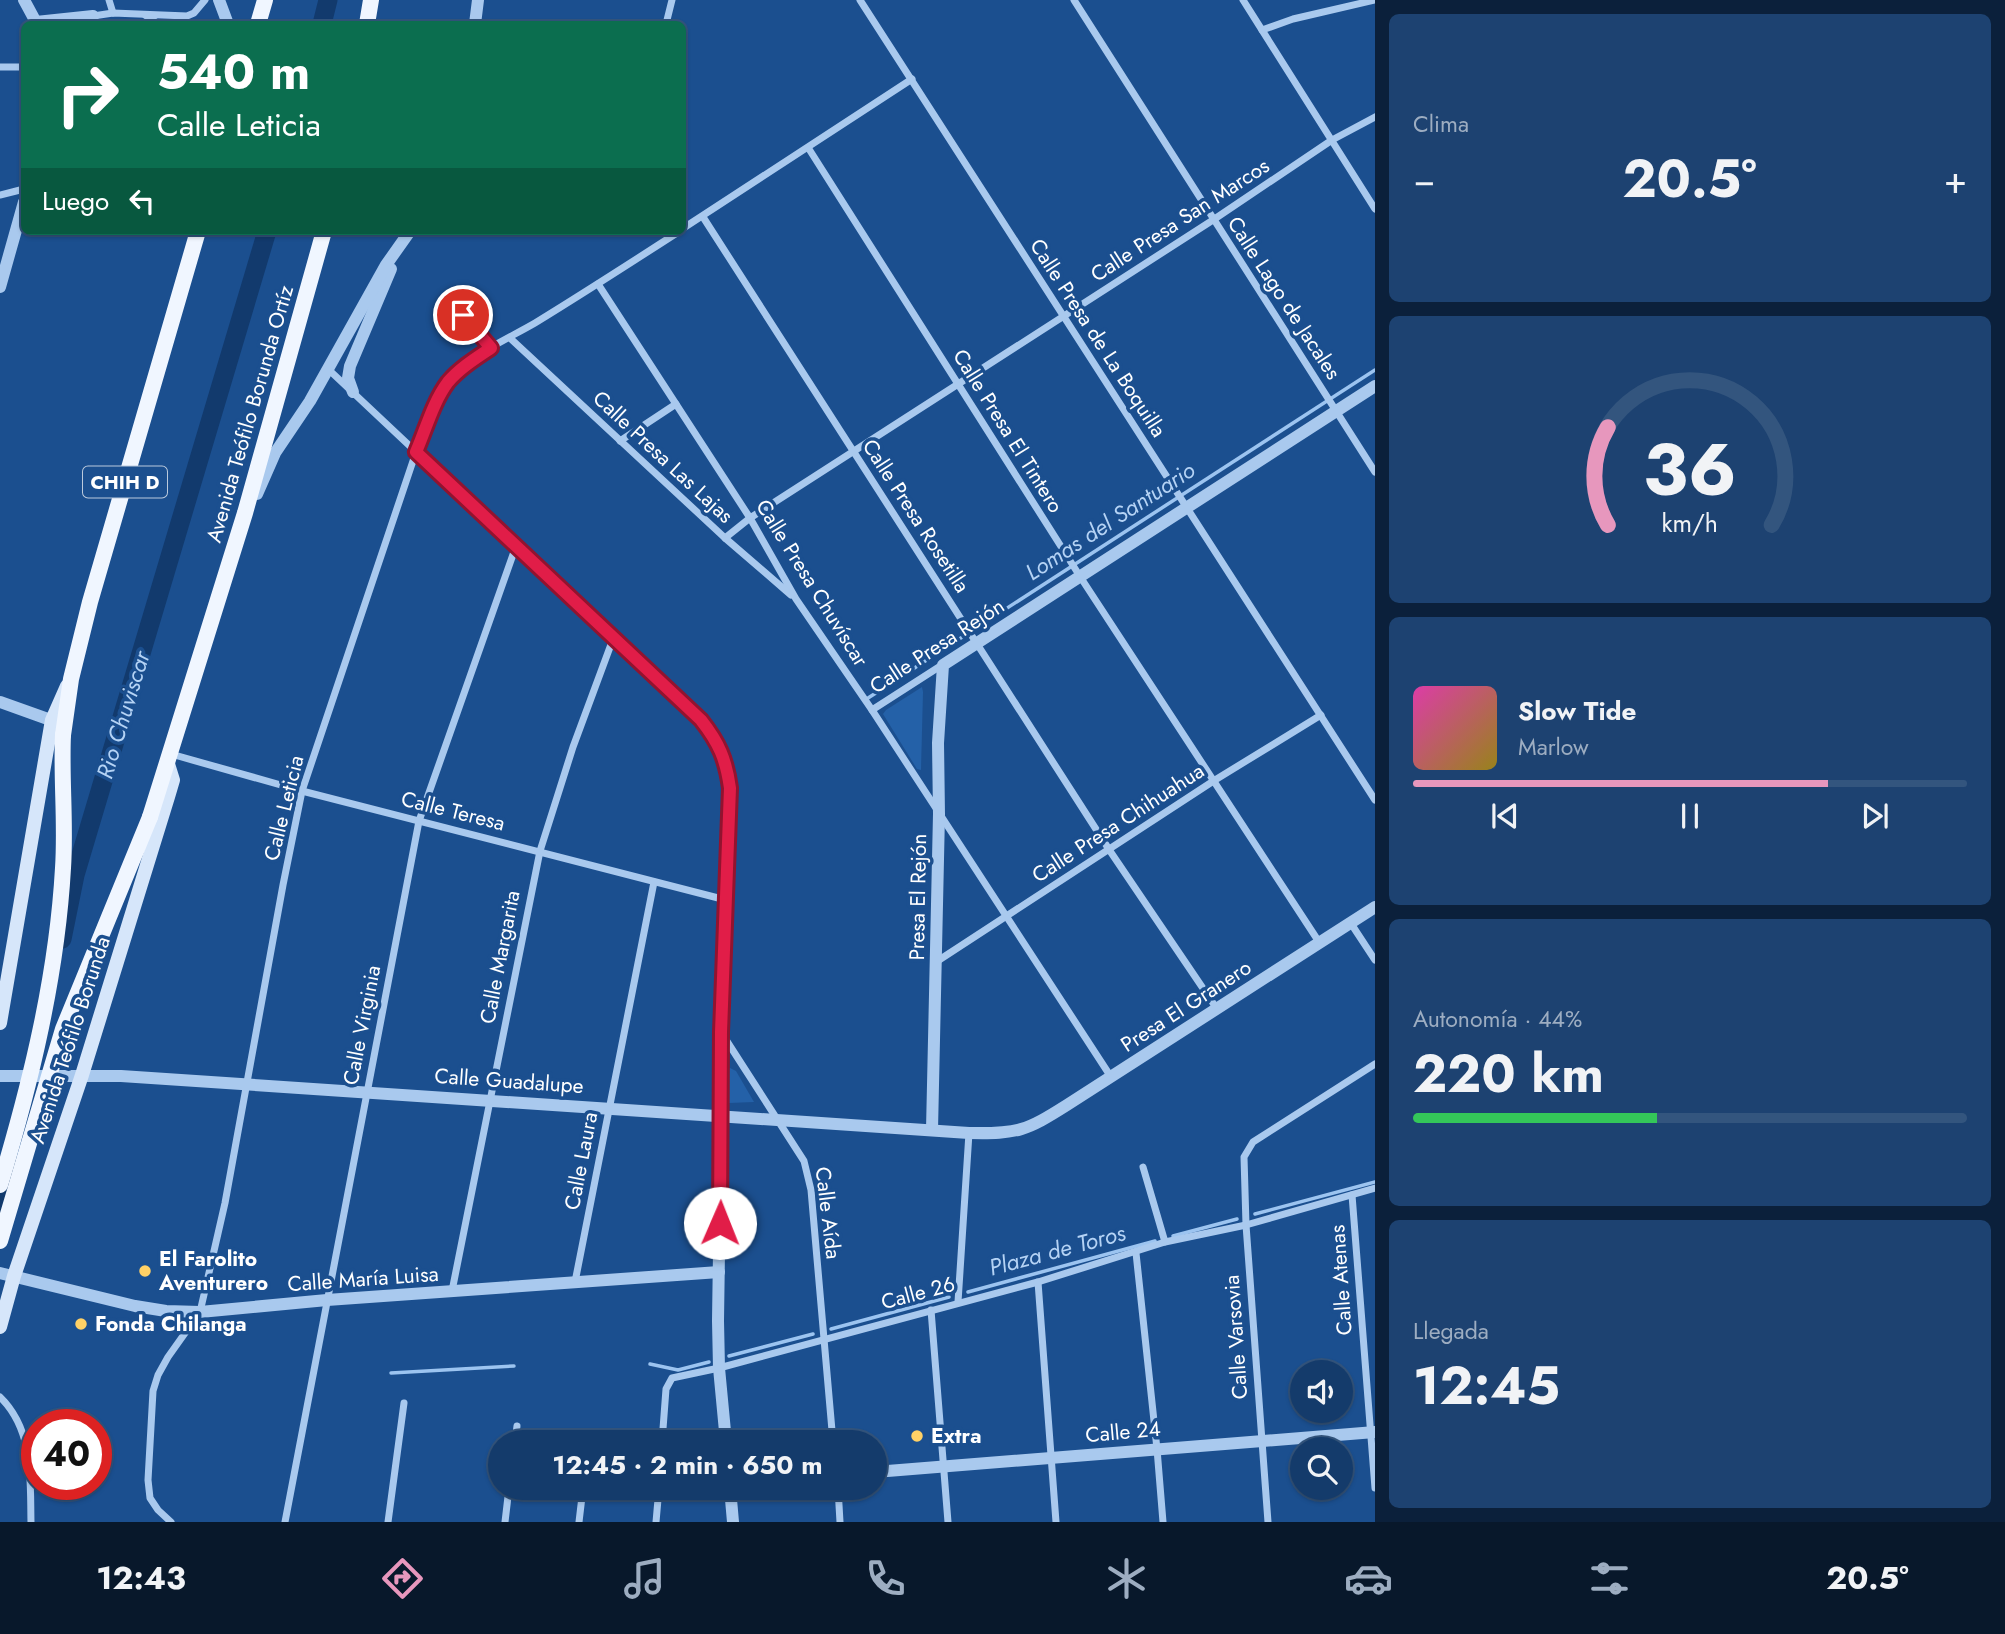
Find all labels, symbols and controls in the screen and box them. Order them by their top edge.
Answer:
text: 540 m [157,37,310,107]
icon: right [42,49,133,140]
text: Calle Leticia [157,102,321,148]
text: Clima [1413,107,1469,141]
text: 20.5° [1622,141,1757,217]
street label: Calle Presa San Marcos [1085,151,1275,289]
text: − [1413,152,1435,207]
text: + [1944,152,1967,207]
text: Luego [42,182,109,220]
icon: left [123,182,161,220]
street label: Calle Lago de Jacales [1220,211,1348,385]
street label: Calle Presa de La Boquilla [1022,233,1174,443]
street label: Avenida Teófilo Borunda Ortíz [199,282,301,546]
pin [433,285,493,345]
icon: arrive [444,296,482,334]
street label: Calle Presa El Tintero [945,343,1071,519]
street label: Calle Presa Las Lajas [586,384,740,530]
text: 36 [1643,418,1737,523]
street label: Calle Presa Rosetilla [855,433,977,599]
water label: Lomas del Santuario [1018,453,1202,589]
road number: CHIH D [83,467,167,498]
street label: Calle Presa Chuvíscar [748,494,876,673]
text: km/h [1662,505,1718,541]
street label: Calle Presa Rejón [864,591,1010,701]
water label: Rio Chuviscar [87,646,159,783]
text: Slow Tide [1518,692,1637,730]
text: Marlow [1518,730,1589,764]
street label: Calle Leticia [256,752,312,864]
street label: Calle Presa Chihuahua [1026,756,1210,890]
street label: Calle Teresa [398,784,508,838]
icon: previous [1486,797,1524,835]
icon: pause [1671,797,1709,835]
icon: next [1856,797,1894,835]
street label: Presa El Rejón [902,833,934,961]
street label: Calle Margarita [472,888,528,1026]
street label: Avenida Teófilo Borunda [22,933,118,1147]
street label: Presa El Granero [1115,953,1257,1059]
street label: Calle Virginia [336,963,388,1087]
text: Autonomía · 44% [1413,1002,1582,1036]
text: 220 km [1413,1036,1604,1112]
street label: Calle Guadalupe [433,1061,585,1101]
street label: Calle Laura [557,1109,605,1213]
street label: Calle Aída [807,1165,849,1261]
position arrow [683,1186,757,1260]
water label: Plaza de Toros [985,1215,1130,1285]
street label: Calle Atenas [1322,1224,1360,1336]
place label: El Farolito Aventurero [158,1244,268,1298]
street label: Calle María Luisa [286,1259,440,1299]
marker: El Farolito Aventurero [137,1263,153,1279]
street label: Calle 26 [878,1269,958,1317]
street label: Calle Varsovia [1217,1274,1255,1400]
place label: Fonda Chilanga [95,1309,247,1339]
text: Llegada [1413,1314,1489,1348]
marker: Fonda Chilanga [73,1316,89,1332]
text: 12:45 [1413,1348,1560,1424]
map controls [1290,1360,1353,1500]
button: sound [1290,1360,1353,1423]
speed limit sign: 40 [21,1409,112,1500]
street label: Calle 24 [1084,1414,1162,1450]
place label: Extra [931,1421,981,1451]
marker: Extra [909,1428,925,1444]
button: search [1290,1437,1353,1500]
text: 12:45 · 2 min · 650 m [552,1446,823,1484]
icon: directions [378,1554,427,1603]
icon: music [620,1554,669,1603]
icon: phone [861,1554,910,1603]
icon: climate [1102,1554,1151,1603]
icon: car [1344,1554,1393,1603]
icon: filters [1585,1554,1634,1603]
text: 12:43 [96,1555,186,1601]
text: 20.5° [1826,1555,1909,1601]

